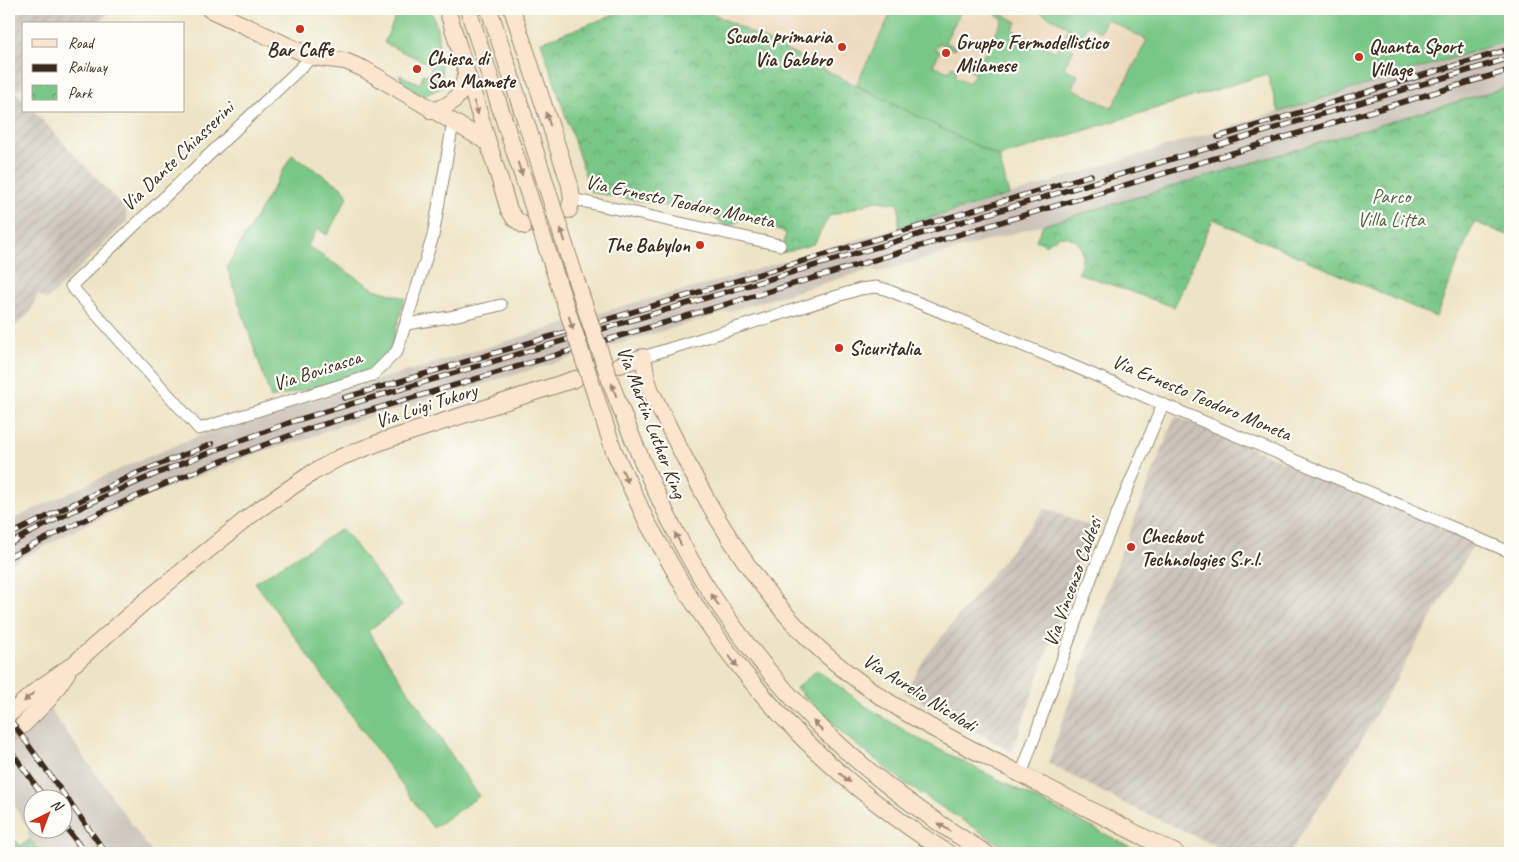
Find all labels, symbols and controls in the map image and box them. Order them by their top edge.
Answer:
legend [22,22,185,112]
marker: Bar Caffe [294,23,306,35]
place label: Scuola primaria Via Gabbro [725,24,834,72]
place label: Gruppo Fermodellistico Milanese [956,30,1110,78]
text: Road [68,34,95,53]
place label: Quanta Sport Village [1369,34,1464,82]
place label: Bar Caffe [267,37,334,62]
marker: Scuola primaria Via Gabbro [836,41,848,53]
place label: Chiesa di San Mamete [427,46,517,94]
marker: Gruppo Fermodellistico Milanese [940,47,952,59]
marker: Quanta Sport Village [1353,51,1365,63]
text: Railway [68,58,109,77]
marker: Chiesa di San Mamete [411,63,423,75]
text: Park [68,84,93,103]
street label: Via Dante Chiasserini [116,95,241,217]
one-way arrow [473,101,481,116]
one-way arrow [544,111,551,126]
one-way arrow [516,162,524,177]
street label: Via Ernesto Teodoro Moneta [583,169,778,234]
park label: Parco Villa Litta [1357,184,1426,232]
one-way arrow [559,228,566,243]
place label: The Babylon [605,233,691,258]
marker: The Babylon [694,239,706,251]
one-way arrow [567,316,575,331]
place label: Sicuritalia [849,336,922,361]
marker: Sicuritalia [833,342,845,354]
street label: Via Martin Luther King [611,343,693,503]
street label: Via Bovisasca [270,344,366,396]
street label: Via Ernesto Teodoro Moneta [1108,348,1297,447]
street label: Via Luigi Tukory [372,377,482,434]
one-way arrow [609,382,617,397]
one-way arrow [622,469,630,483]
street label: Via Vincenzo Caldesi [1038,512,1108,650]
place label: Checkout Technologies S.r.l. [1141,524,1262,572]
one-way arrow [674,531,682,546]
marker: Checkout Technologies S.r.l. [1125,541,1137,553]
one-way arrow [710,594,720,607]
street label: Via Aurelio Nicolodi [858,648,983,738]
one-way arrow [728,654,738,668]
one-way arrow [23,691,35,703]
one-way arrow [812,720,824,732]
one-way arrow [838,772,850,784]
north arrow [22,790,72,840]
text: N [47,795,67,815]
one-way arrow [938,823,951,832]

